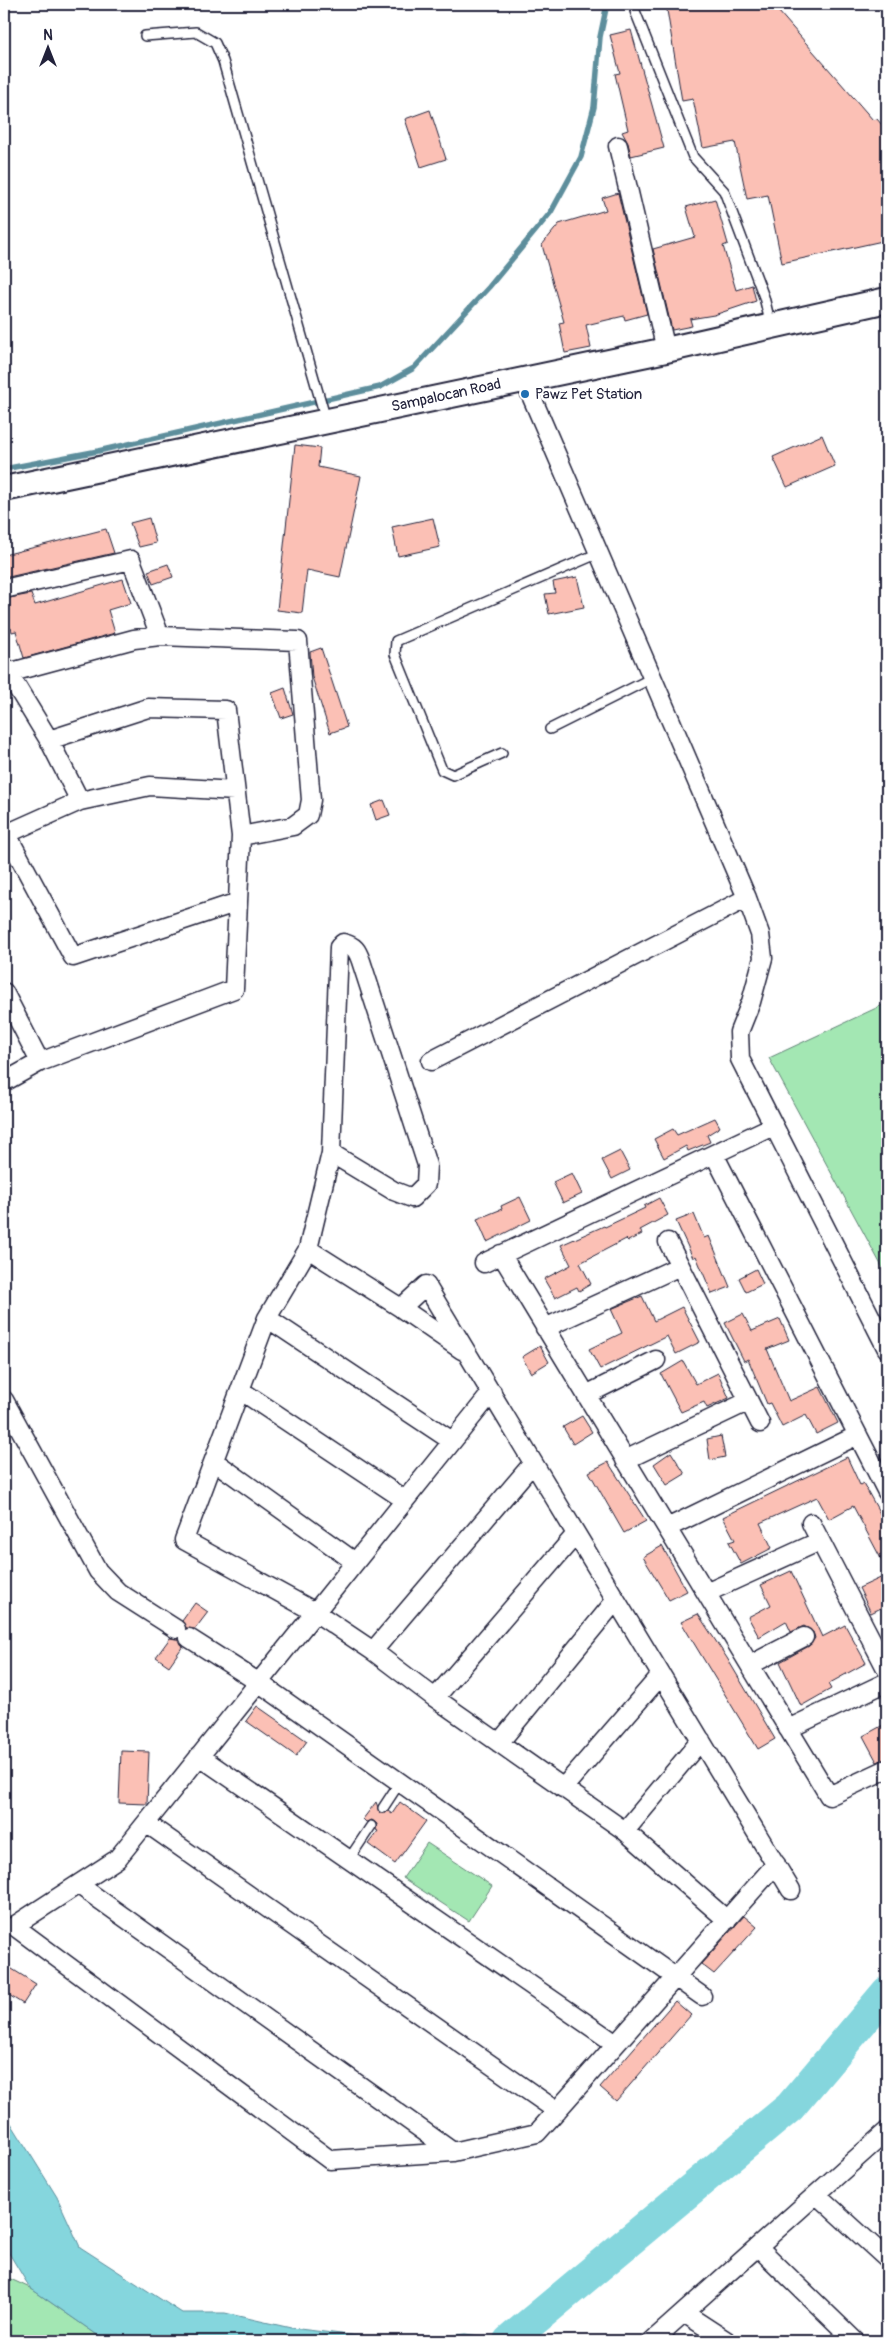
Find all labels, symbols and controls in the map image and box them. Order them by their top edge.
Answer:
north arrow [22,22,72,72]
text: N [43,27,53,44]
street label: Sampalocan Road [390,375,503,416]
place label: Pawz Pet Station [535,385,642,404]
marker: Pawz Pet Station [519,388,531,400]

